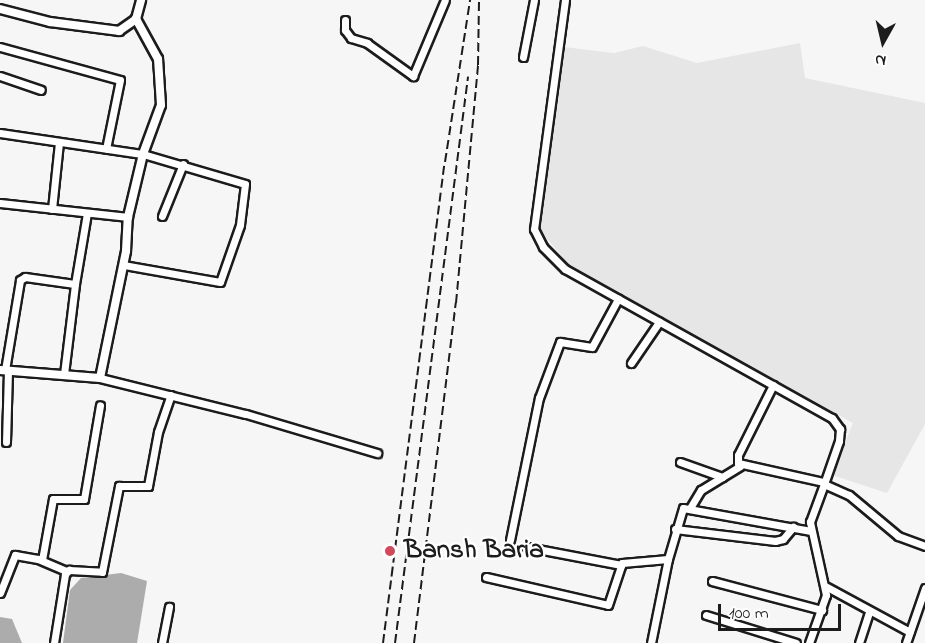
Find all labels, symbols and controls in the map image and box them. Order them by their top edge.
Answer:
north arrow [853,12,913,72]
text: N [873,47,888,72]
place label: Bansh Baria [404,535,544,567]
marker: Bansh Baria [381,542,399,560]
scale bar [721,592,844,630]
text: 100 m [729,601,769,627]

